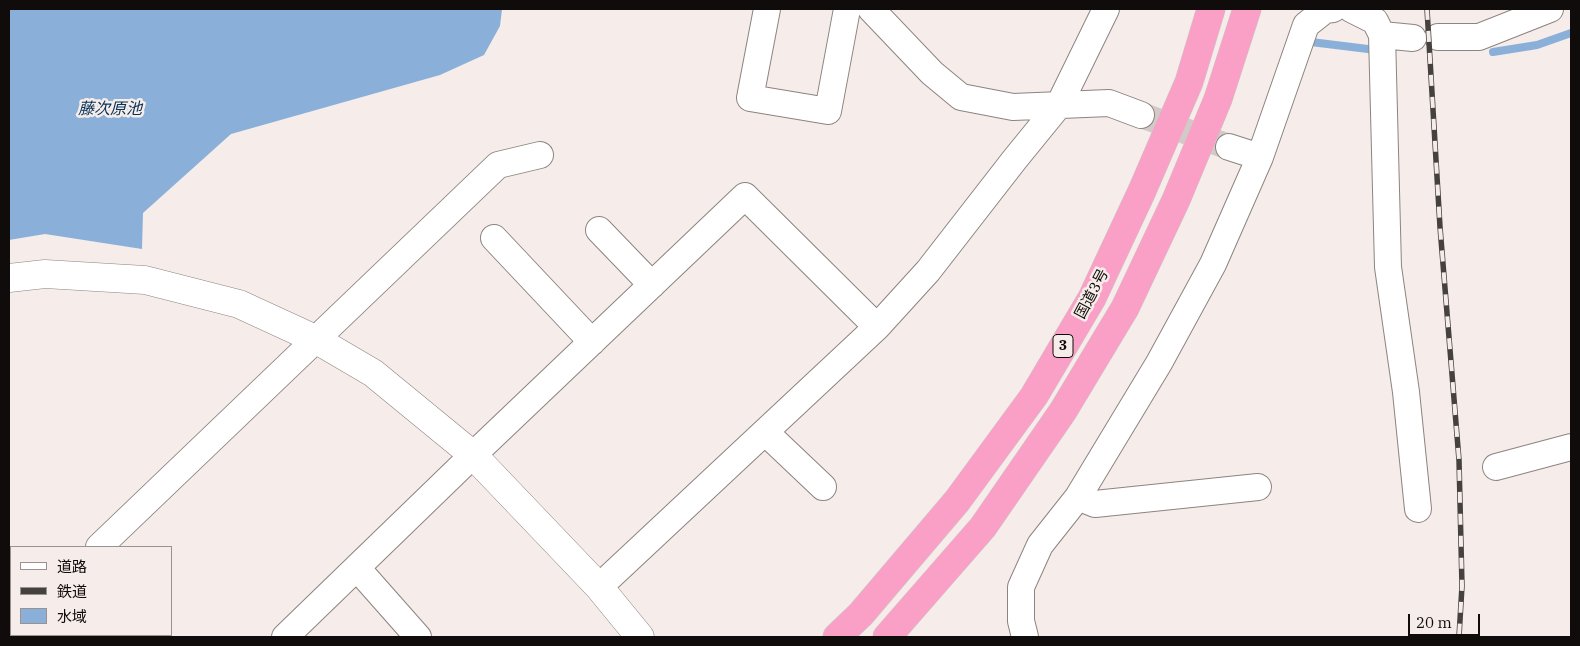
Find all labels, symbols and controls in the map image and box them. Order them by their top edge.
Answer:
water label: 藤次原池 [78,99,142,119]
street label: 国道3号 [1071,266,1113,322]
road number: 3 [1053,334,1073,358]
legend [10,546,172,636]
text: 道路 [57,557,87,576]
text: 鉄道 [57,582,87,601]
scale bar [1410,604,1482,636]
text: 水域 [57,607,87,626]
text: 20 m [1416,613,1452,632]

